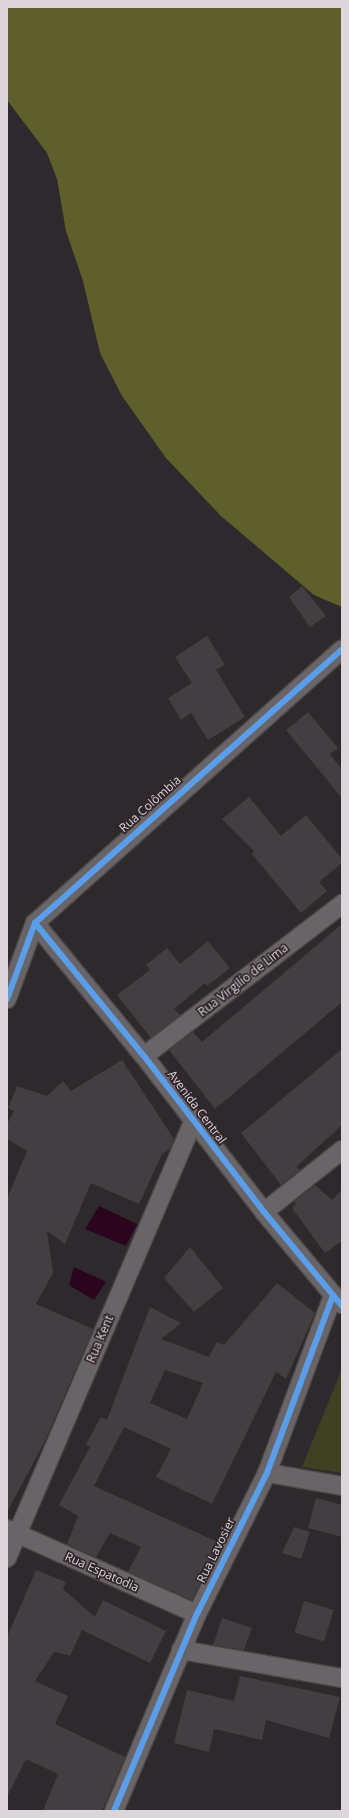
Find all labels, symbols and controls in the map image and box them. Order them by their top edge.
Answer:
street label: Rua Colômbia [116,773,184,835]
street label: Rua Virgilío de Lima [195,941,291,1019]
street label: Avenida Central [165,1067,229,1147]
street label: Rua Kent [84,1313,116,1365]
street label: Rua Lavosier [194,1515,238,1585]
street label: Rua Espatodia [63,1549,141,1595]

